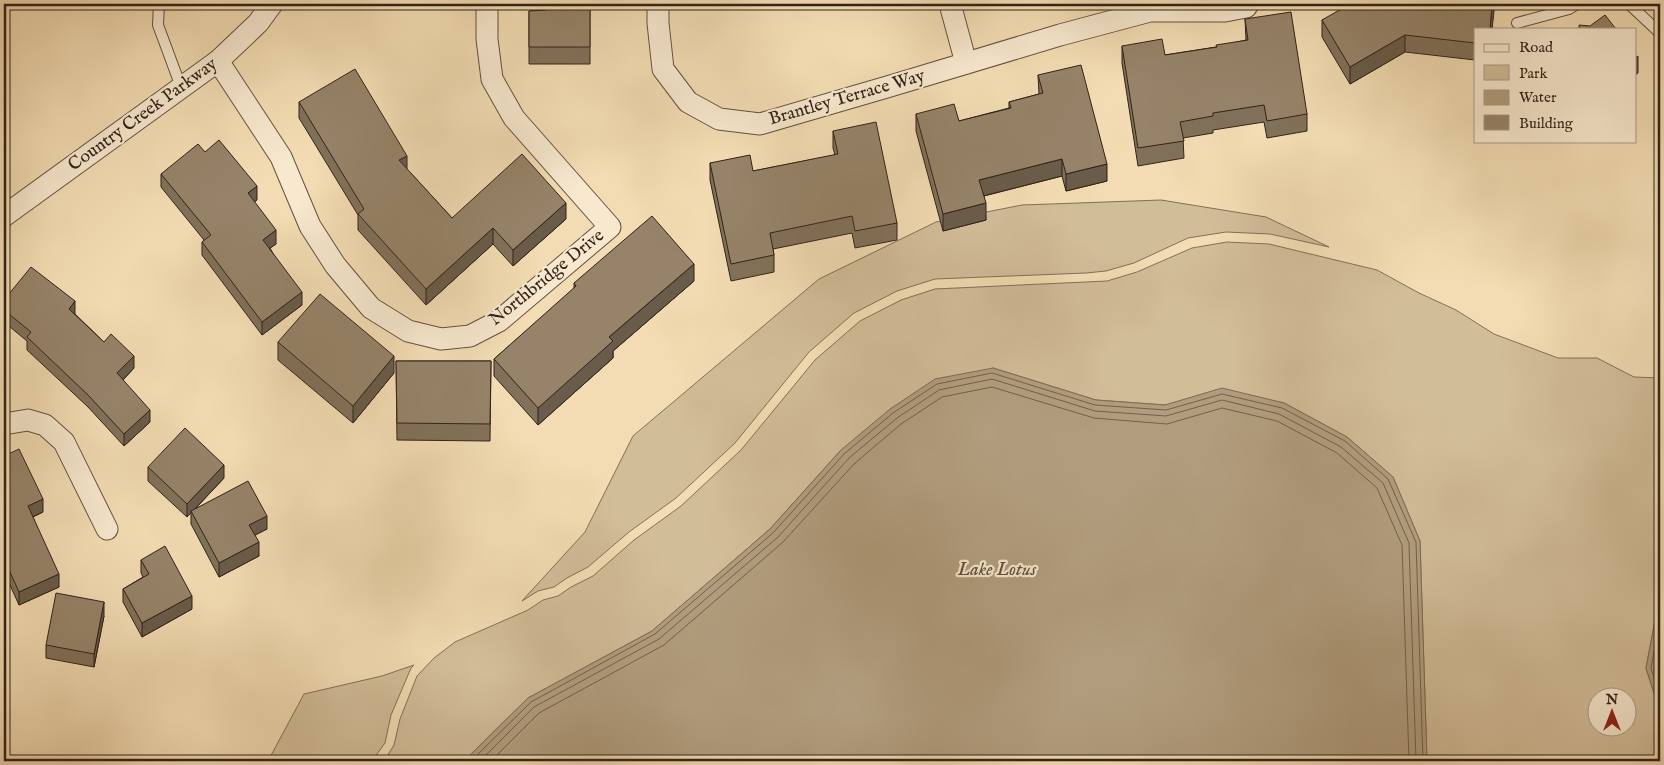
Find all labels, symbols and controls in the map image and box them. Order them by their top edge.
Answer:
legend [1474,28,1636,142]
text: Road [1519,38,1554,57]
street label: Country Creek Parkway [64,53,222,177]
text: Park [1519,64,1549,83]
street label: Brantley Terrace Way [766,65,928,131]
text: Water [1519,88,1557,107]
text: Building [1519,114,1574,133]
street label: Northbridge Drive [485,225,609,331]
water label: Lake Lotus [957,558,1037,582]
north arrow [1586,688,1636,738]
text: N [1605,691,1618,709]

